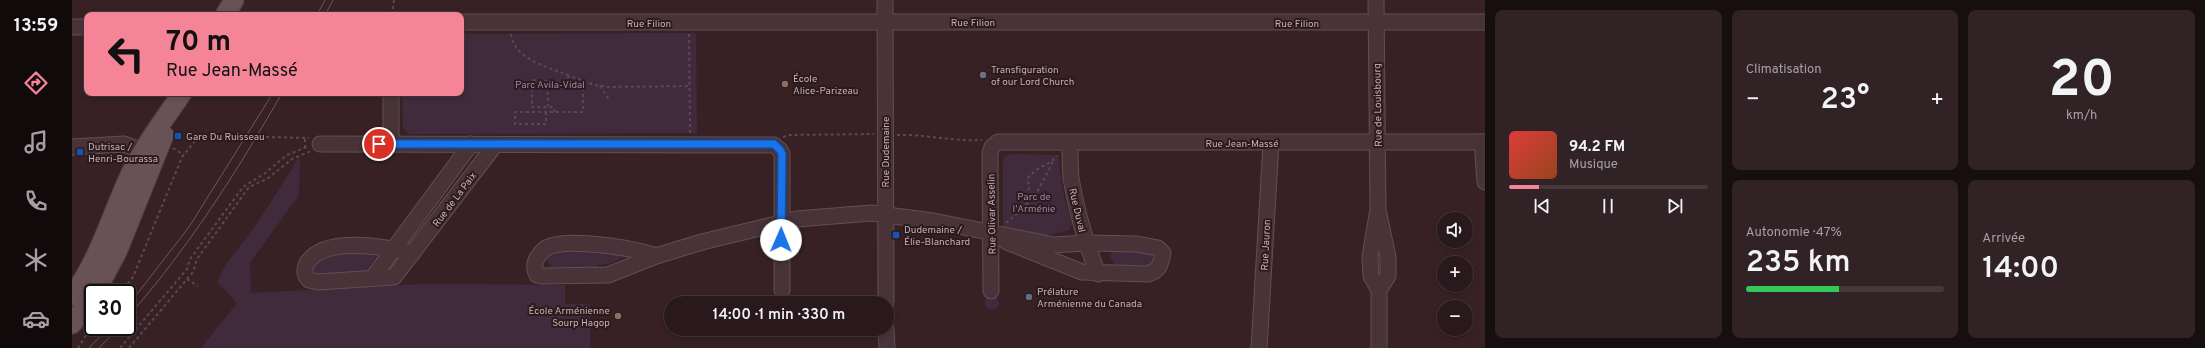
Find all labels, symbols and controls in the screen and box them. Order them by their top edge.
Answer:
text: 13:59 [14,15,58,38]
street label: Rue Filion [951,17,995,30]
street label: Rue Filion [627,18,671,31]
street label: Rue Filion [1275,18,1319,31]
text: 70 m [166,25,231,61]
icon: left [100,28,152,80]
text: 20 [2049,49,2115,115]
text: Rue Jean-Massé [166,60,298,83]
text: Climatisation [1746,62,1822,78]
street label: Rue de Louisbourg [1371,63,1386,147]
place label: Transfiguration of our Lord Church [991,64,1075,89]
icon: directions [22,69,50,97]
marker: Transfiguration of our Lord Church [978,70,988,80]
place label: École Alice-Parizeau [793,73,858,98]
park label: Parc Avila-Vidal [515,79,585,92]
marker: École Alice-Parizeau [780,79,790,89]
text: 23° [1821,82,1869,119]
text: − [1746,87,1760,114]
text: + [1930,87,1944,114]
text: km/h [2066,108,2097,124]
street label: Rue Dudemaine [880,117,893,187]
pin [362,127,396,161]
icon: music [22,128,50,156]
marker: Gare Du Ruisseau [173,131,183,141]
place label: Gare Du Ruisseau [186,131,265,144]
icon: arrive [368,133,390,155]
street label: Rue Jean-Massé [1205,138,1279,151]
text: 94.2 FM [1569,138,1625,157]
place label: Dutrisac / Henri-Bourassa [88,141,158,166]
marker: Dutrisac / Henri-Bourassa [75,147,85,157]
text: Musique [1569,157,1618,173]
street label: Rue de La Paix [430,170,480,230]
street label: Rue Olivar Asselin [985,174,1000,254]
icon: phone [22,187,50,215]
street label: Rue Duval [1065,187,1088,234]
park label: Parc de l'Arménie [1013,191,1055,216]
icon: previous [1531,195,1553,217]
icon: pause [1597,195,1619,217]
icon: next [1664,195,1686,217]
map controls [1437,212,1473,336]
button: sound [1437,212,1473,248]
position arrow [760,219,802,261]
street label: Rue Jauron [1259,219,1274,271]
place label: Dudemaine / Élie-Blanchard [904,224,970,249]
text: Autonomie · 47% [1746,225,1842,241]
marker: Dudemaine / Élie-Blanchard [891,230,901,240]
text: Arrivée [1982,231,2025,247]
text: 235 km [1746,245,1850,282]
icon: climate [22,246,50,274]
text: 14:00 [1982,251,2059,288]
button: + [1437,256,1473,292]
speed limit sign: 30 [84,284,136,336]
place label: Prélature Arménienne du Canada [1037,286,1142,311]
marker: Prélature Arménienne du Canada [1024,292,1034,302]
button: − [1437,300,1473,336]
icon: car [22,305,50,333]
place label: École Arménienne Sourp Hagop [529,305,610,330]
text: 14:00 · 1 min · 330 m [713,306,845,325]
marker: École Arménienne Sourp Hagop [613,311,623,321]

